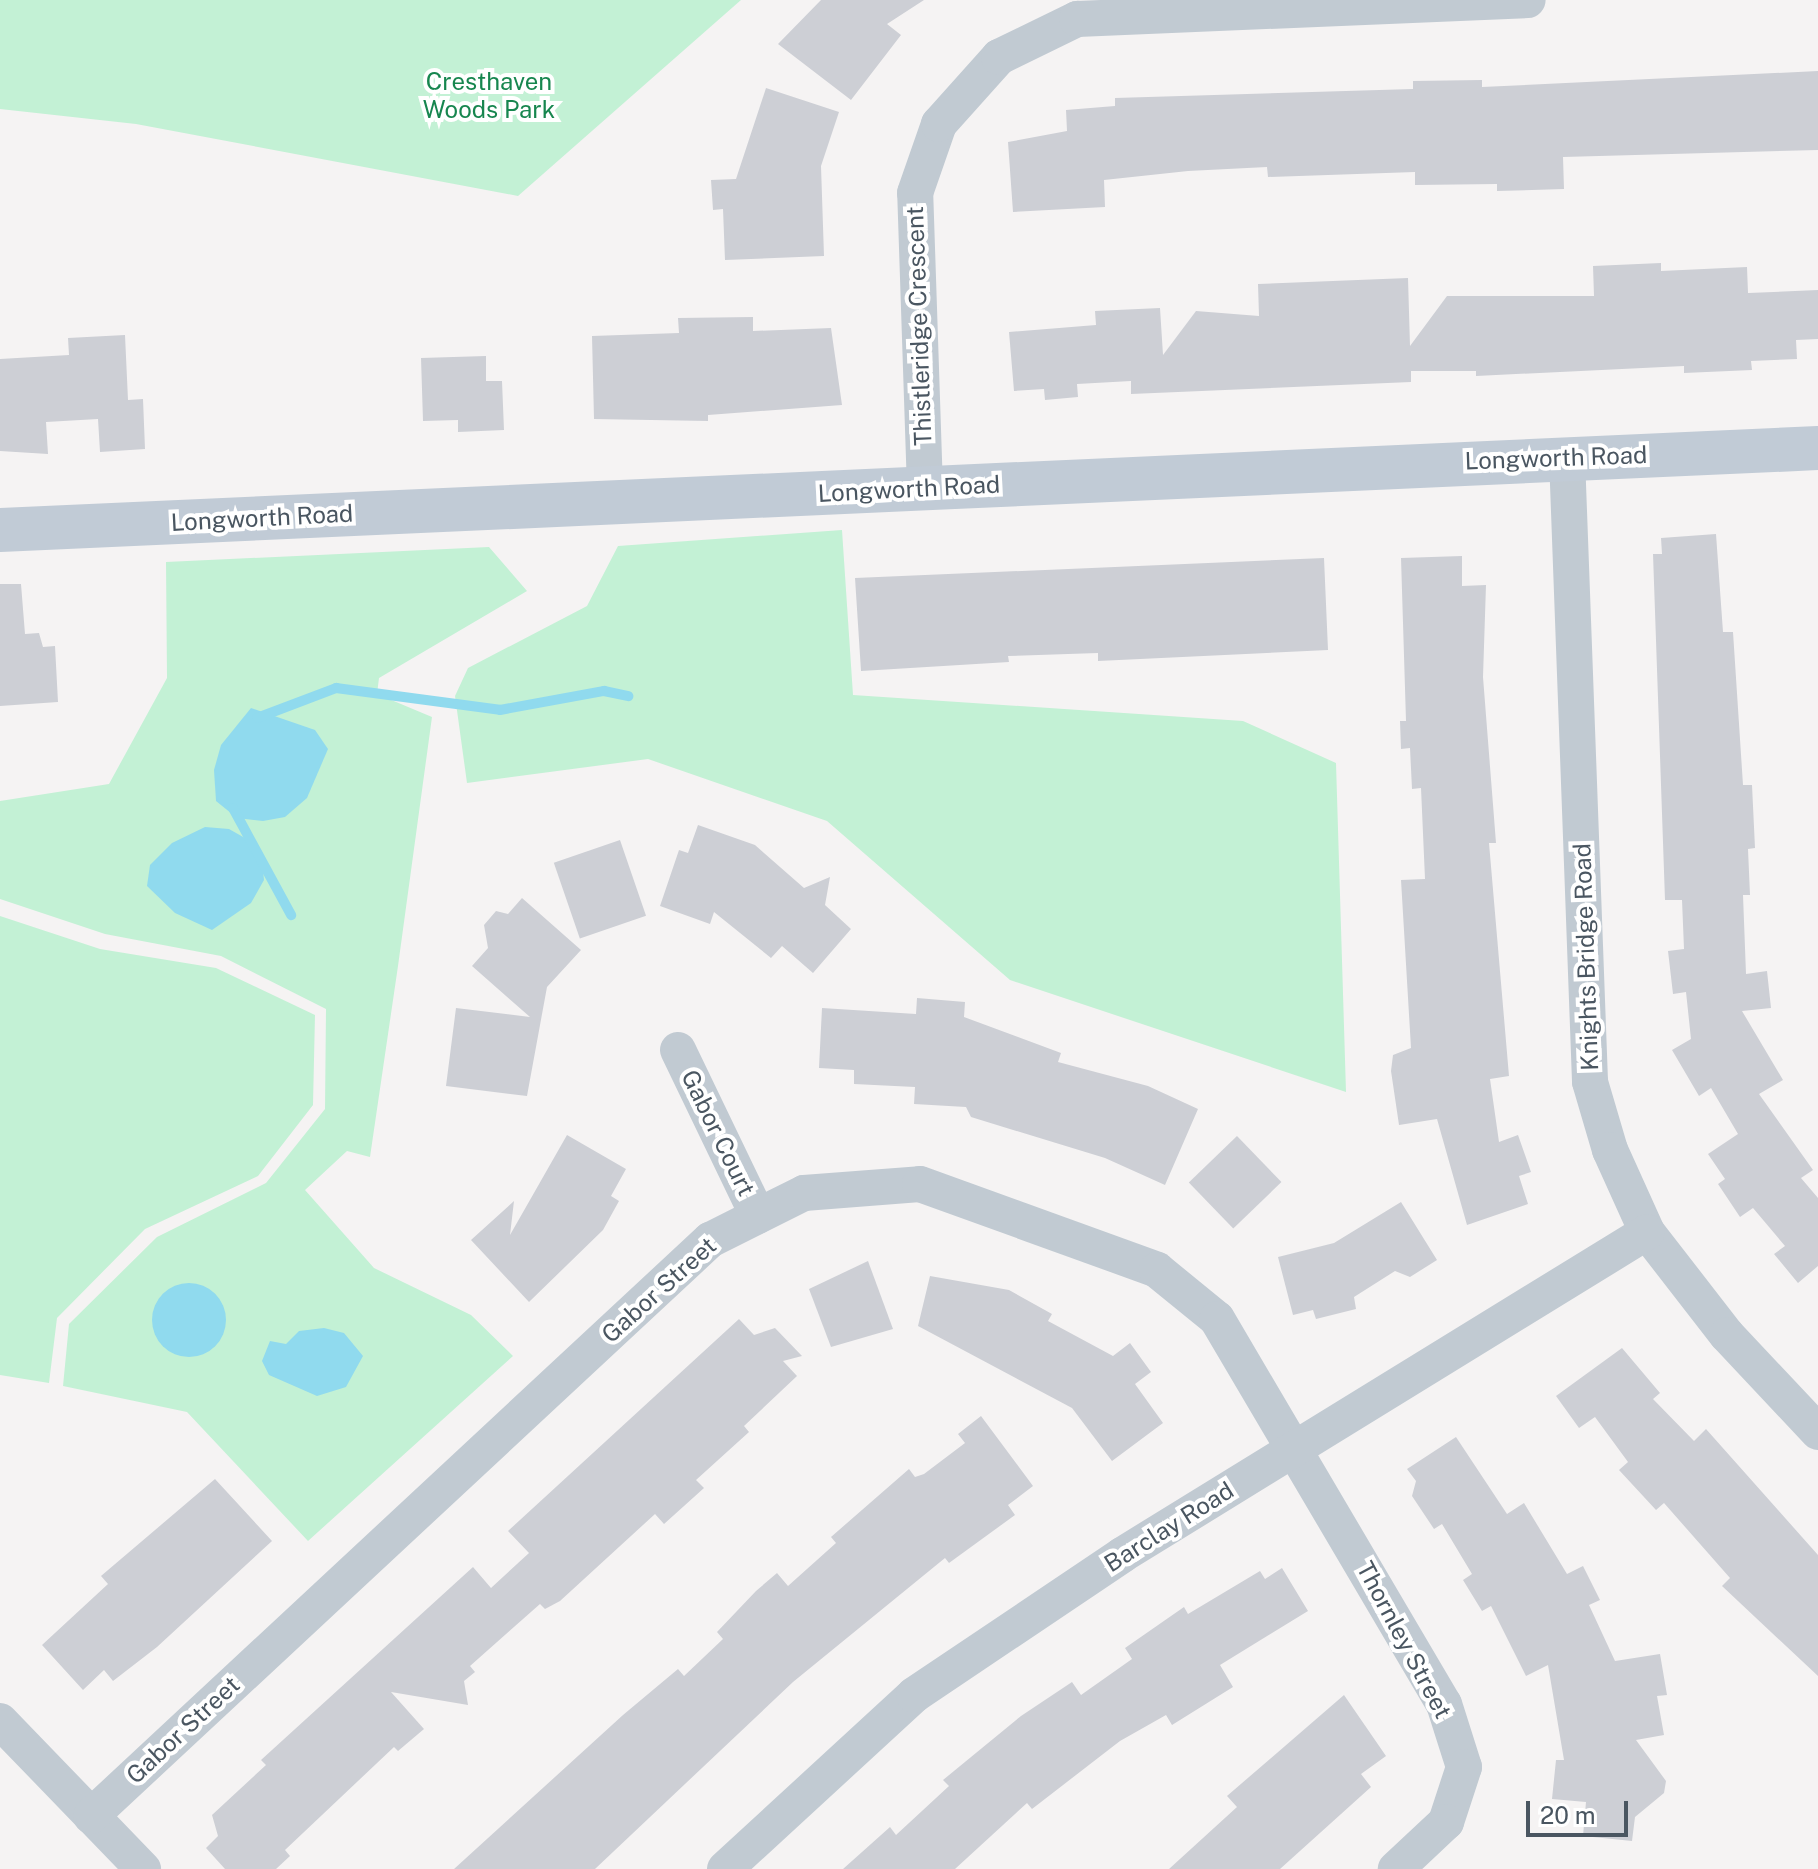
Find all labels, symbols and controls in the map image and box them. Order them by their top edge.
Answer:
park label: Cresthaven Woods Park [423,68,555,124]
street label: Thistleridge Crescent [900,206,938,446]
street label: Longworth Road [1464,440,1648,476]
street label: Longworth Road [817,470,1001,508]
street label: Longworth Road [170,499,354,537]
street label: Knights Bridge Road [1568,842,1604,1072]
street label: Gabor Court [675,1065,761,1201]
street label: Gabor Street [596,1231,722,1349]
street label: Barclay Road [1099,1476,1239,1578]
street label: Thornley Street [1350,1557,1458,1723]
street label: Gabor Street [120,1670,246,1790]
scale bar [1530,1785,1632,1835]
text: 20 m [1540,1801,1596,1829]

